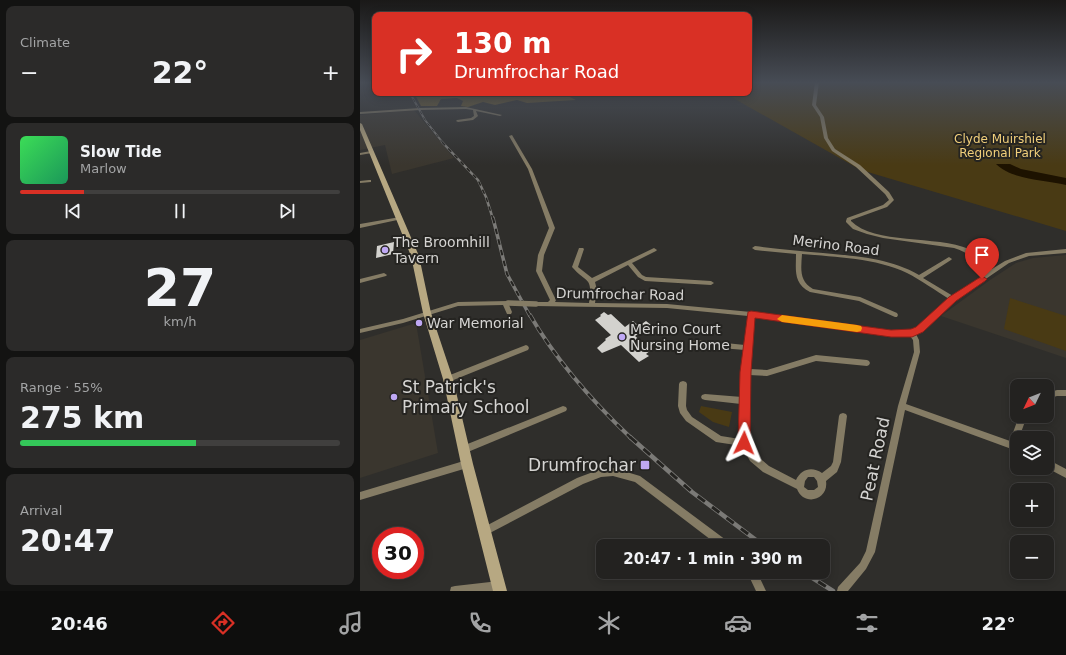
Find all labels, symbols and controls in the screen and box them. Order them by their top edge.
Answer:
text: 130 m [454,27,551,60]
icon: right [388,28,440,80]
text: Climate [20,35,70,50]
text: 22° [152,55,208,90]
text: − [20,60,38,85]
text: + [322,60,340,85]
text: Drumfrochar Road [454,61,619,82]
park label: Clyde Muirshiel Regional Park [954,132,1046,160]
text: Slow Tide [80,143,162,161]
text: Marlow [80,161,127,176]
icon: previous [62,200,84,222]
icon: pause [169,200,191,222]
icon: next [276,200,298,222]
street label: Merino Road [792,232,880,258]
place label: The Broomhill Tavern [392,234,490,266]
pin [965,238,999,279]
icon: arrive [971,244,993,266]
marker: The Broomhill Tavern [380,245,390,255]
text: 27 [144,258,216,318]
street label: Drumfrochar Road [556,285,684,303]
text: km/h [164,314,196,329]
place label: War Memorial [427,315,524,331]
marker: War Memorial [414,318,424,328]
place label: Merino Court Nursing Home [630,321,730,353]
marker: Merino Court Nursing Home [617,332,627,342]
place label: St Patrick's Primary School [402,377,530,417]
north arrow [1010,379,1054,423]
map controls [1010,379,1054,579]
text: Range · 55% [20,380,103,395]
marker: St Patrick's Primary School [389,392,399,402]
text: 275 km [20,400,144,435]
street label: Peat Road [856,415,894,503]
position arrow [723,422,765,464]
button: layers [1010,431,1054,475]
place label: Drumfrochar [528,455,636,475]
marker: Drumfrochar [639,459,651,471]
button: + [1010,483,1054,527]
text: Arrival [20,503,62,518]
text: 20:47 [20,523,116,558]
speed limit sign: 30 [372,527,424,579]
button: − [1010,535,1054,579]
text: 20:47 · 1 min · 390 m [623,550,803,568]
icon: directions [209,609,237,637]
icon: music [337,609,365,637]
icon: phone [466,609,494,637]
icon: climate [595,609,623,637]
icon: car [724,609,752,637]
icon: filters [853,609,881,637]
text: 20:46 [50,613,108,634]
text: 22° [982,613,1016,634]

